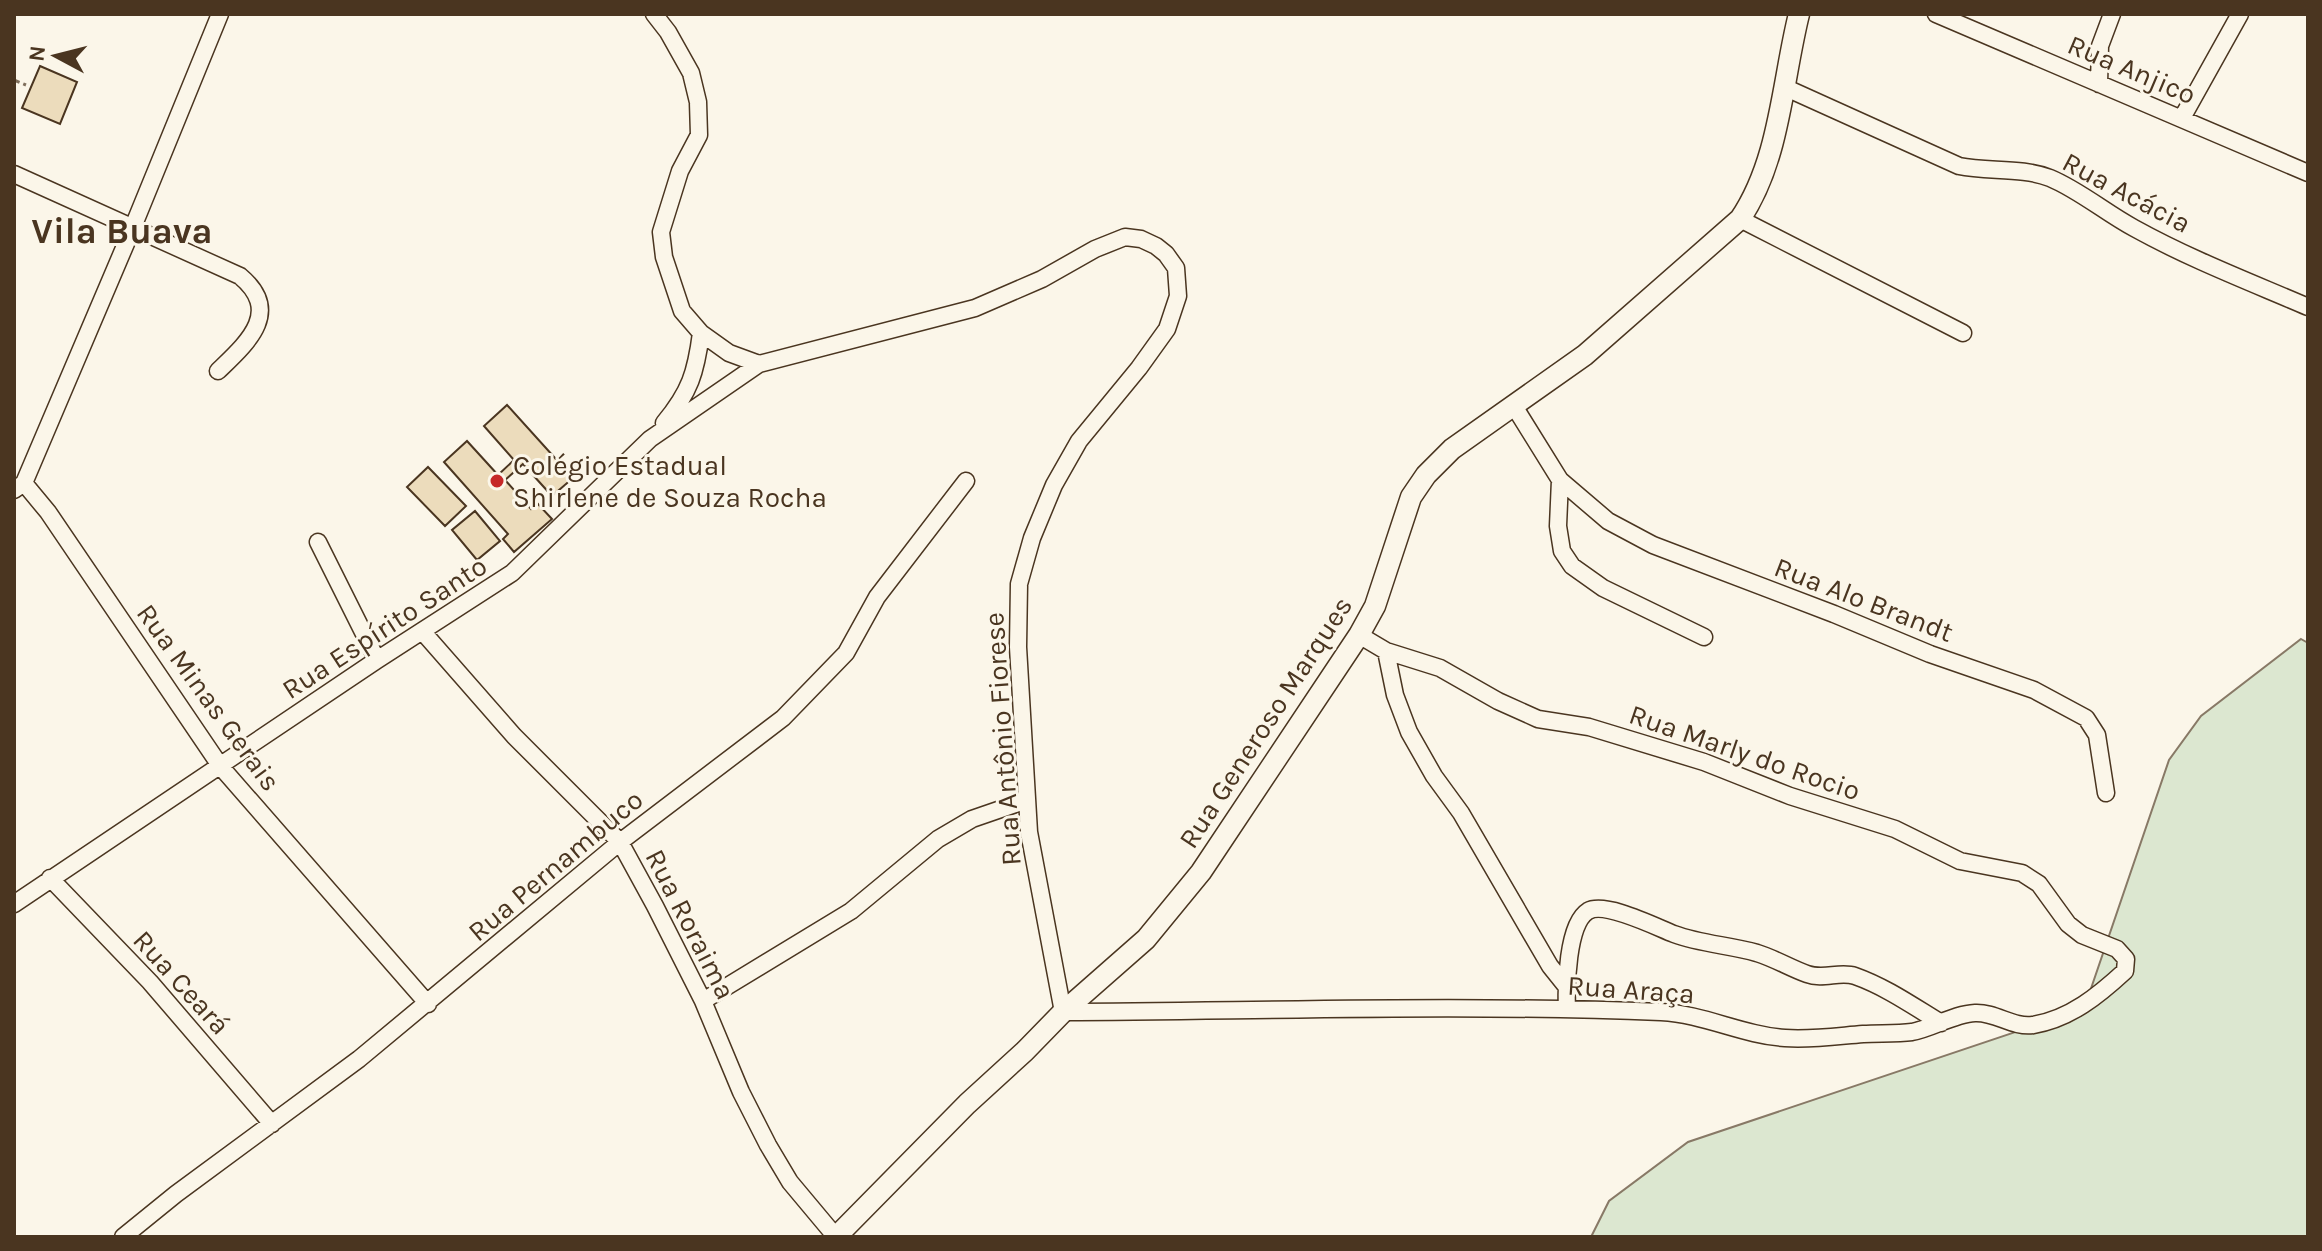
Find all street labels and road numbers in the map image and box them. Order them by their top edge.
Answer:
street label: Rua Anjico [2063,28,2201,111]
street label: Rua Acácia [2057,145,2196,240]
street label: Rua Espírito Santo [276,549,493,706]
street label: Rua Alo Brandt [1770,550,1958,649]
street label: Rua Generoso Marques [1172,590,1359,854]
street label: Rua Minas Gerais [130,597,287,797]
street label: Rua Antônio Fiorese [977,611,1028,867]
street label: Rua Marly do Rocio [1625,697,1865,807]
street label: Rua Pernambuco [461,783,649,948]
street label: Rua Roraima [639,844,743,1005]
street label: Rua Ceará [126,923,237,1041]
street label: Rua Araça [1566,969,1696,1010]

